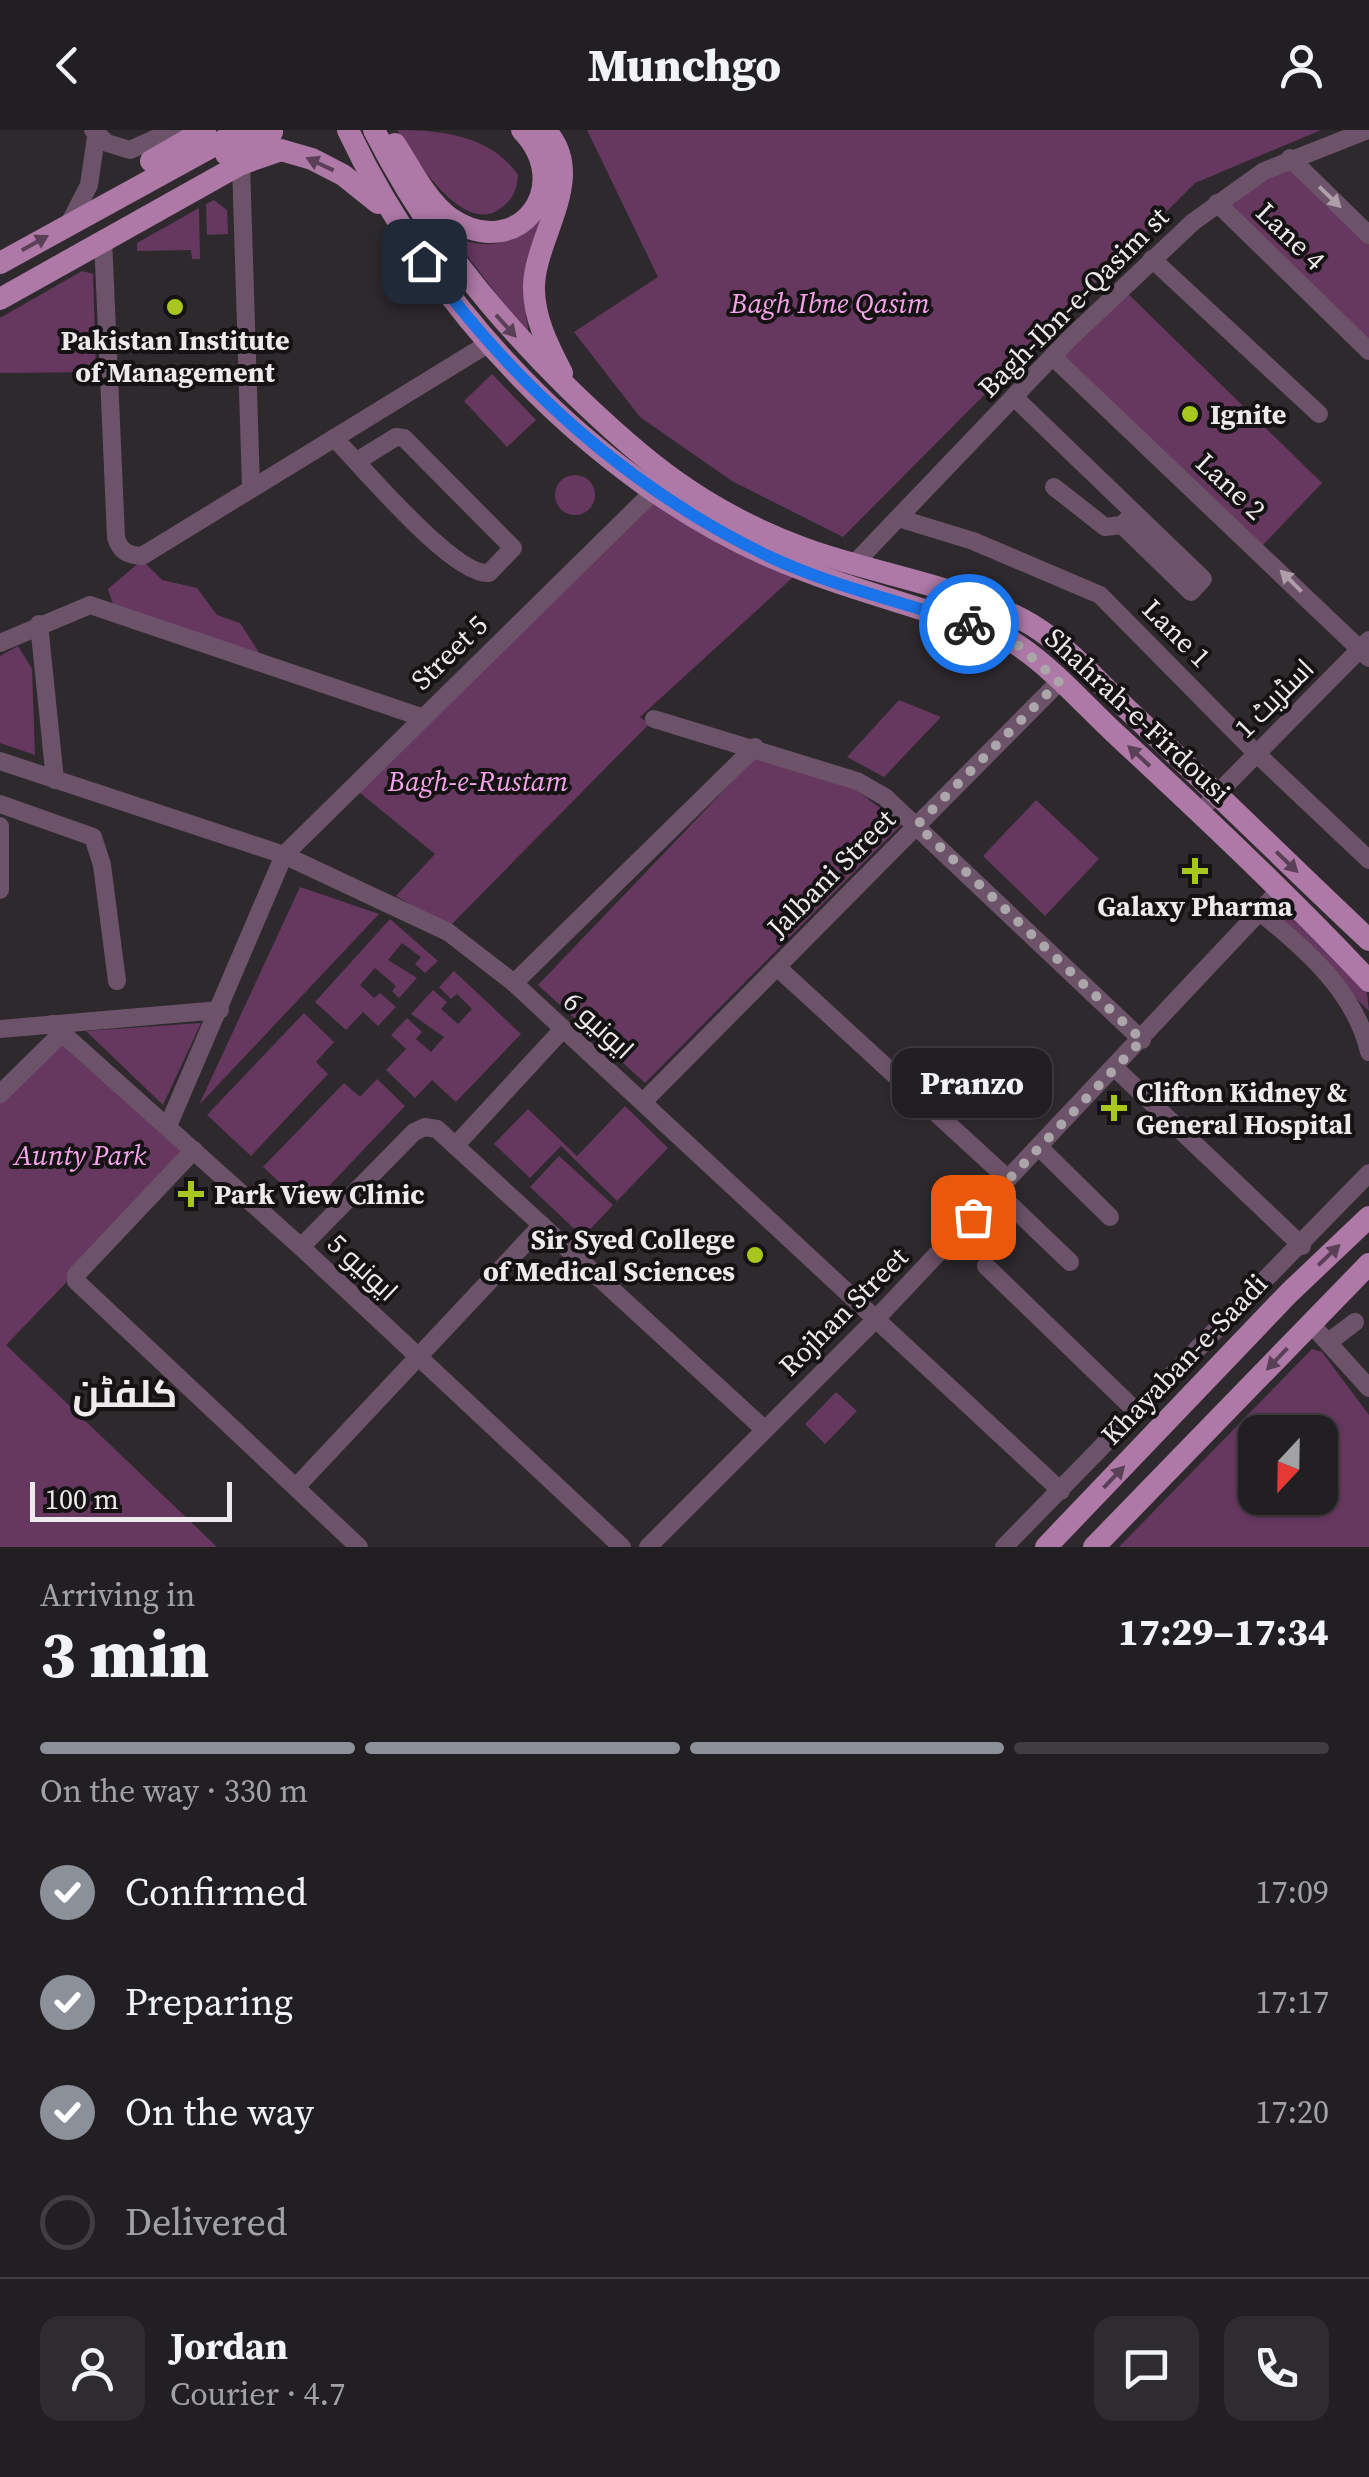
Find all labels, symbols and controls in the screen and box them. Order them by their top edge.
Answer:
text: Munchgo [588,34,781,96]
icon: back [40,38,95,93]
icon: person [1274,38,1329,93]
one-way arrow [306,155,335,172]
one-way arrow [1317,185,1341,208]
street label: Lane 4 [1248,194,1334,278]
street label: Bagh-Ibn-e-Qasim st [969,198,1177,406]
pin [382,219,467,304]
icon: home [397,234,452,289]
one-way arrow [20,235,49,252]
park label: Bagh Ibne Qasim [729,284,930,322]
marker: Pakistan Institute of Management [164,296,186,318]
one-way arrow [495,313,517,338]
place label: Pakistan Institute of Management [60,321,290,391]
place label: Ignite [1210,395,1286,433]
marker: Ignite [1179,403,1201,425]
street label: Lane 2 [1188,444,1274,528]
one-way arrow [1280,569,1303,593]
courier [919,574,1019,674]
street label: Lane 1 [1134,590,1220,676]
icon: bike [942,597,997,652]
street label: Street 5 [402,606,496,698]
street label: Shahrah-e-Firdousi [1037,619,1239,811]
street label: اسٹریٹ 1 [1226,650,1322,746]
one-way arrow [1127,745,1151,768]
park label: Bagh-e-Rustam [387,762,568,800]
street label: Jalbani Street [758,800,904,946]
one-way arrow [1274,850,1298,873]
marker: Galaxy Pharma [1182,858,1208,884]
place label: Galaxy Pharma [1097,887,1293,925]
street label: ایونیو 6 [555,983,643,1067]
callout: Pranzo [893,1047,1053,1117]
text: Pranzo [920,1061,1024,1105]
place label: Clifton Kidney & General Hospital [1136,1073,1352,1143]
marker: Clifton Kidney & General Hospital [1101,1095,1127,1121]
park label: Aunty Park [12,1136,147,1174]
place label: Park View Clinic [214,1175,425,1213]
pin [931,1175,1016,1260]
marker: Park View Clinic [178,1181,204,1207]
icon: bag [946,1190,1001,1245]
place label: Sir Syed College of Medical Sciences [483,1220,735,1290]
street label: ایونیو 5 [319,1225,407,1309]
street label: Rojhan Street [770,1238,916,1384]
marker: Sir Syed College of Medical Sciences [744,1244,766,1266]
one-way arrow [1317,1244,1341,1267]
street label: Khayaban-e-Saadi [1092,1265,1276,1453]
one-way arrow [1266,1347,1289,1371]
district label: کلفٹن [73,1368,177,1420]
north arrow [1238,1415,1338,1515]
map controls [1238,1415,1338,1515]
one-way arrow [1102,1465,1125,1489]
scale bar [30,1477,232,1522]
text: 100 m [45,1480,119,1518]
text: Arriving in [40,1573,195,1617]
text: 17:29–17:34 [1118,1606,1329,1658]
text: 3 min [40,1610,210,1699]
text: On the way · 330 m [40,1769,308,1813]
icon: check [40,1865,95,1920]
text: Confirmed [125,1866,307,1918]
text: 17:09 [1255,1870,1329,1914]
icon: check [40,1975,95,2030]
text: Preparing [125,1976,293,2028]
text: 17:17 [1255,1980,1329,2024]
icon: check [40,2085,95,2140]
text: On the way [125,2086,314,2138]
text: 17:20 [1255,2090,1329,2134]
text: Delivered [125,2196,288,2248]
button: person [40,2316,145,2421]
button: chat [1094,2316,1199,2421]
button: phone [1224,2316,1329,2421]
text: Jordan [170,2320,288,2372]
text: Courier · 4.7 [170,2372,345,2416]

